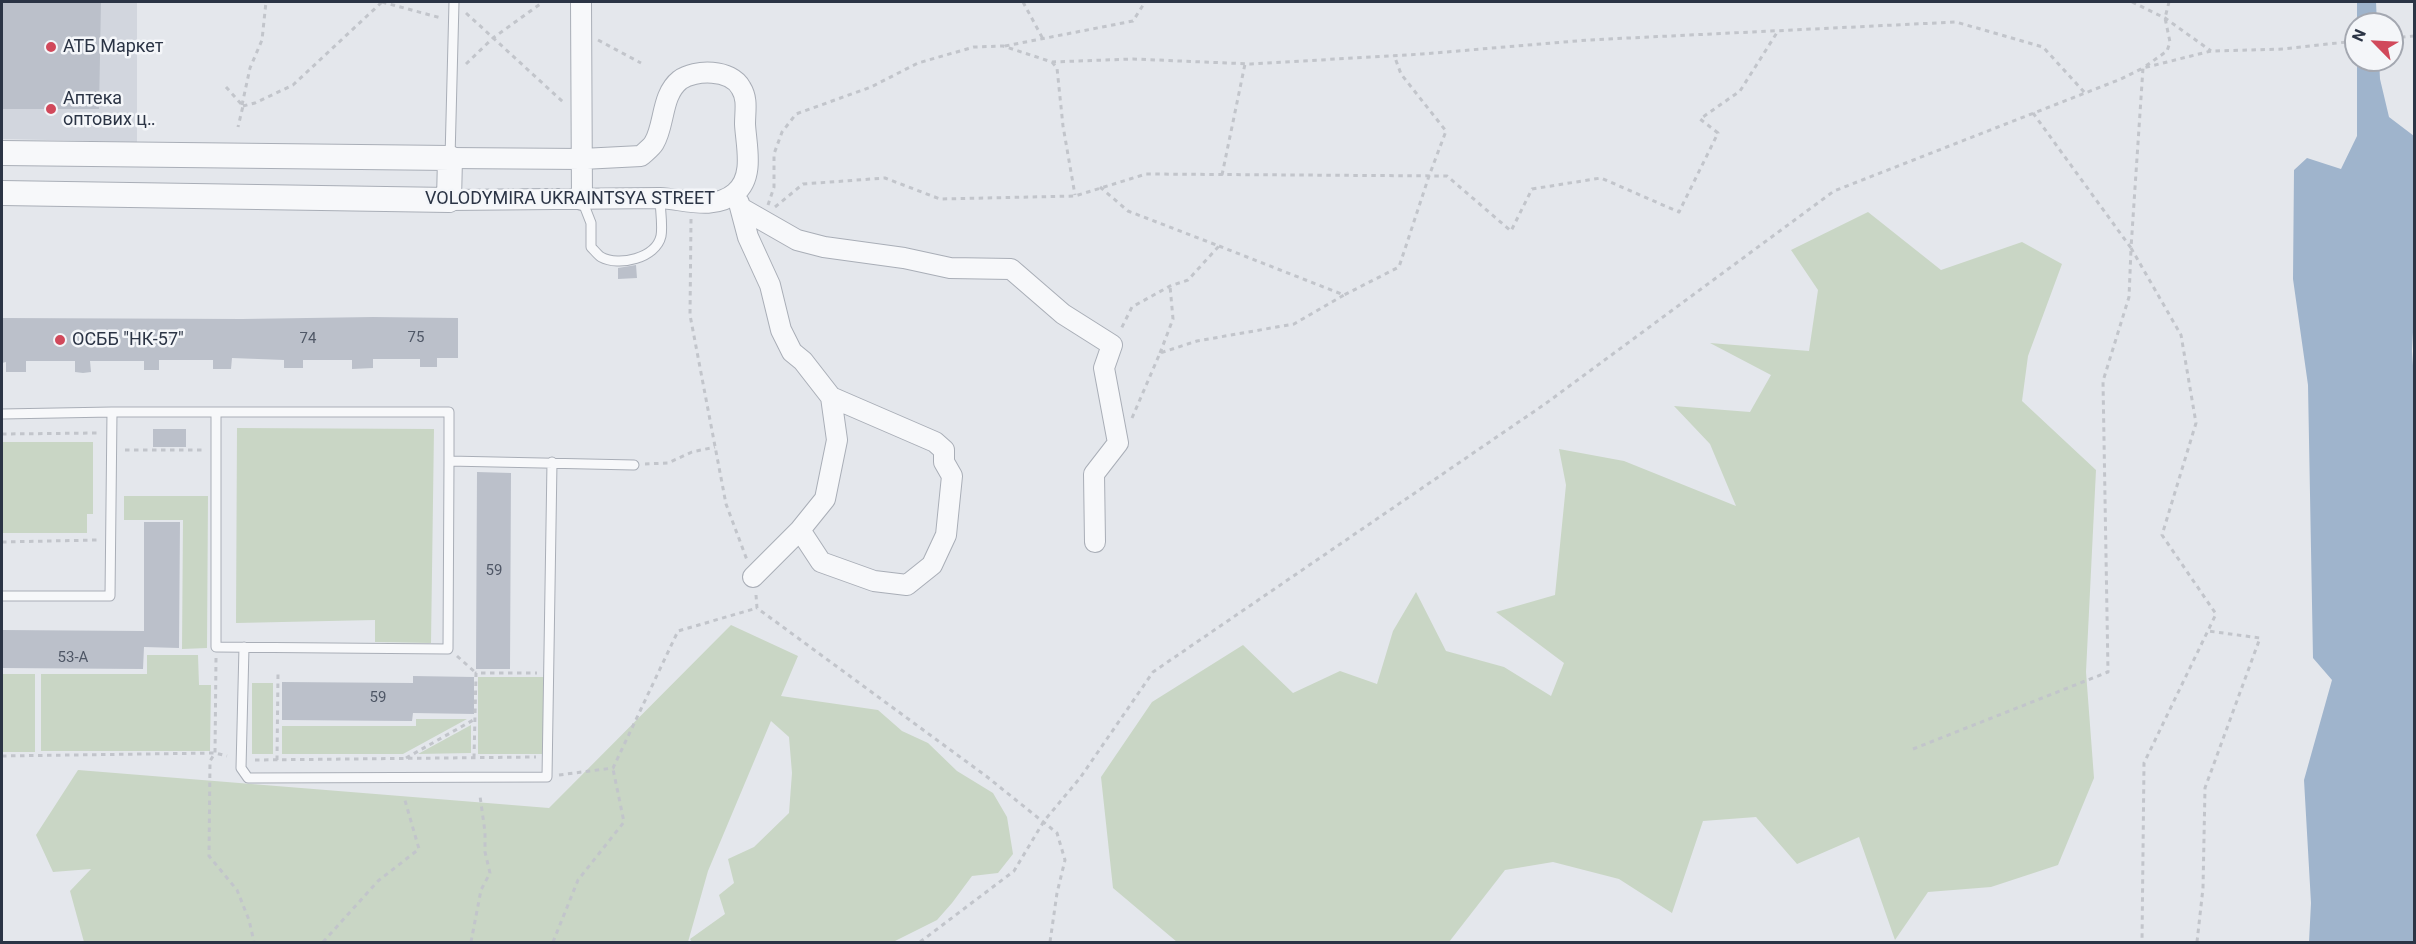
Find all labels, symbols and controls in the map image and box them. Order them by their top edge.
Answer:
north arrow [2344,12,2404,72]
text: N [2348,26,2370,44]
place label: АТБ Маркет [63,36,163,58]
marker: АТБ Маркет [44,40,58,54]
place label: Аптека оптових ц‥ [63,88,155,130]
marker: Аптека оптових ц‥ [44,102,58,116]
street label: VOLODYMIRA UKRAINTSYA STREET [425,188,715,210]
place label: ОСББ "НК-57" [72,329,184,351]
house number: 75 [408,329,424,347]
house number: 74 [300,330,316,348]
marker: ОСББ "НК-57" [53,333,67,347]
house number: 59 [486,562,502,580]
house number: 53-А [58,649,88,667]
house number: 59 [370,689,386,707]

